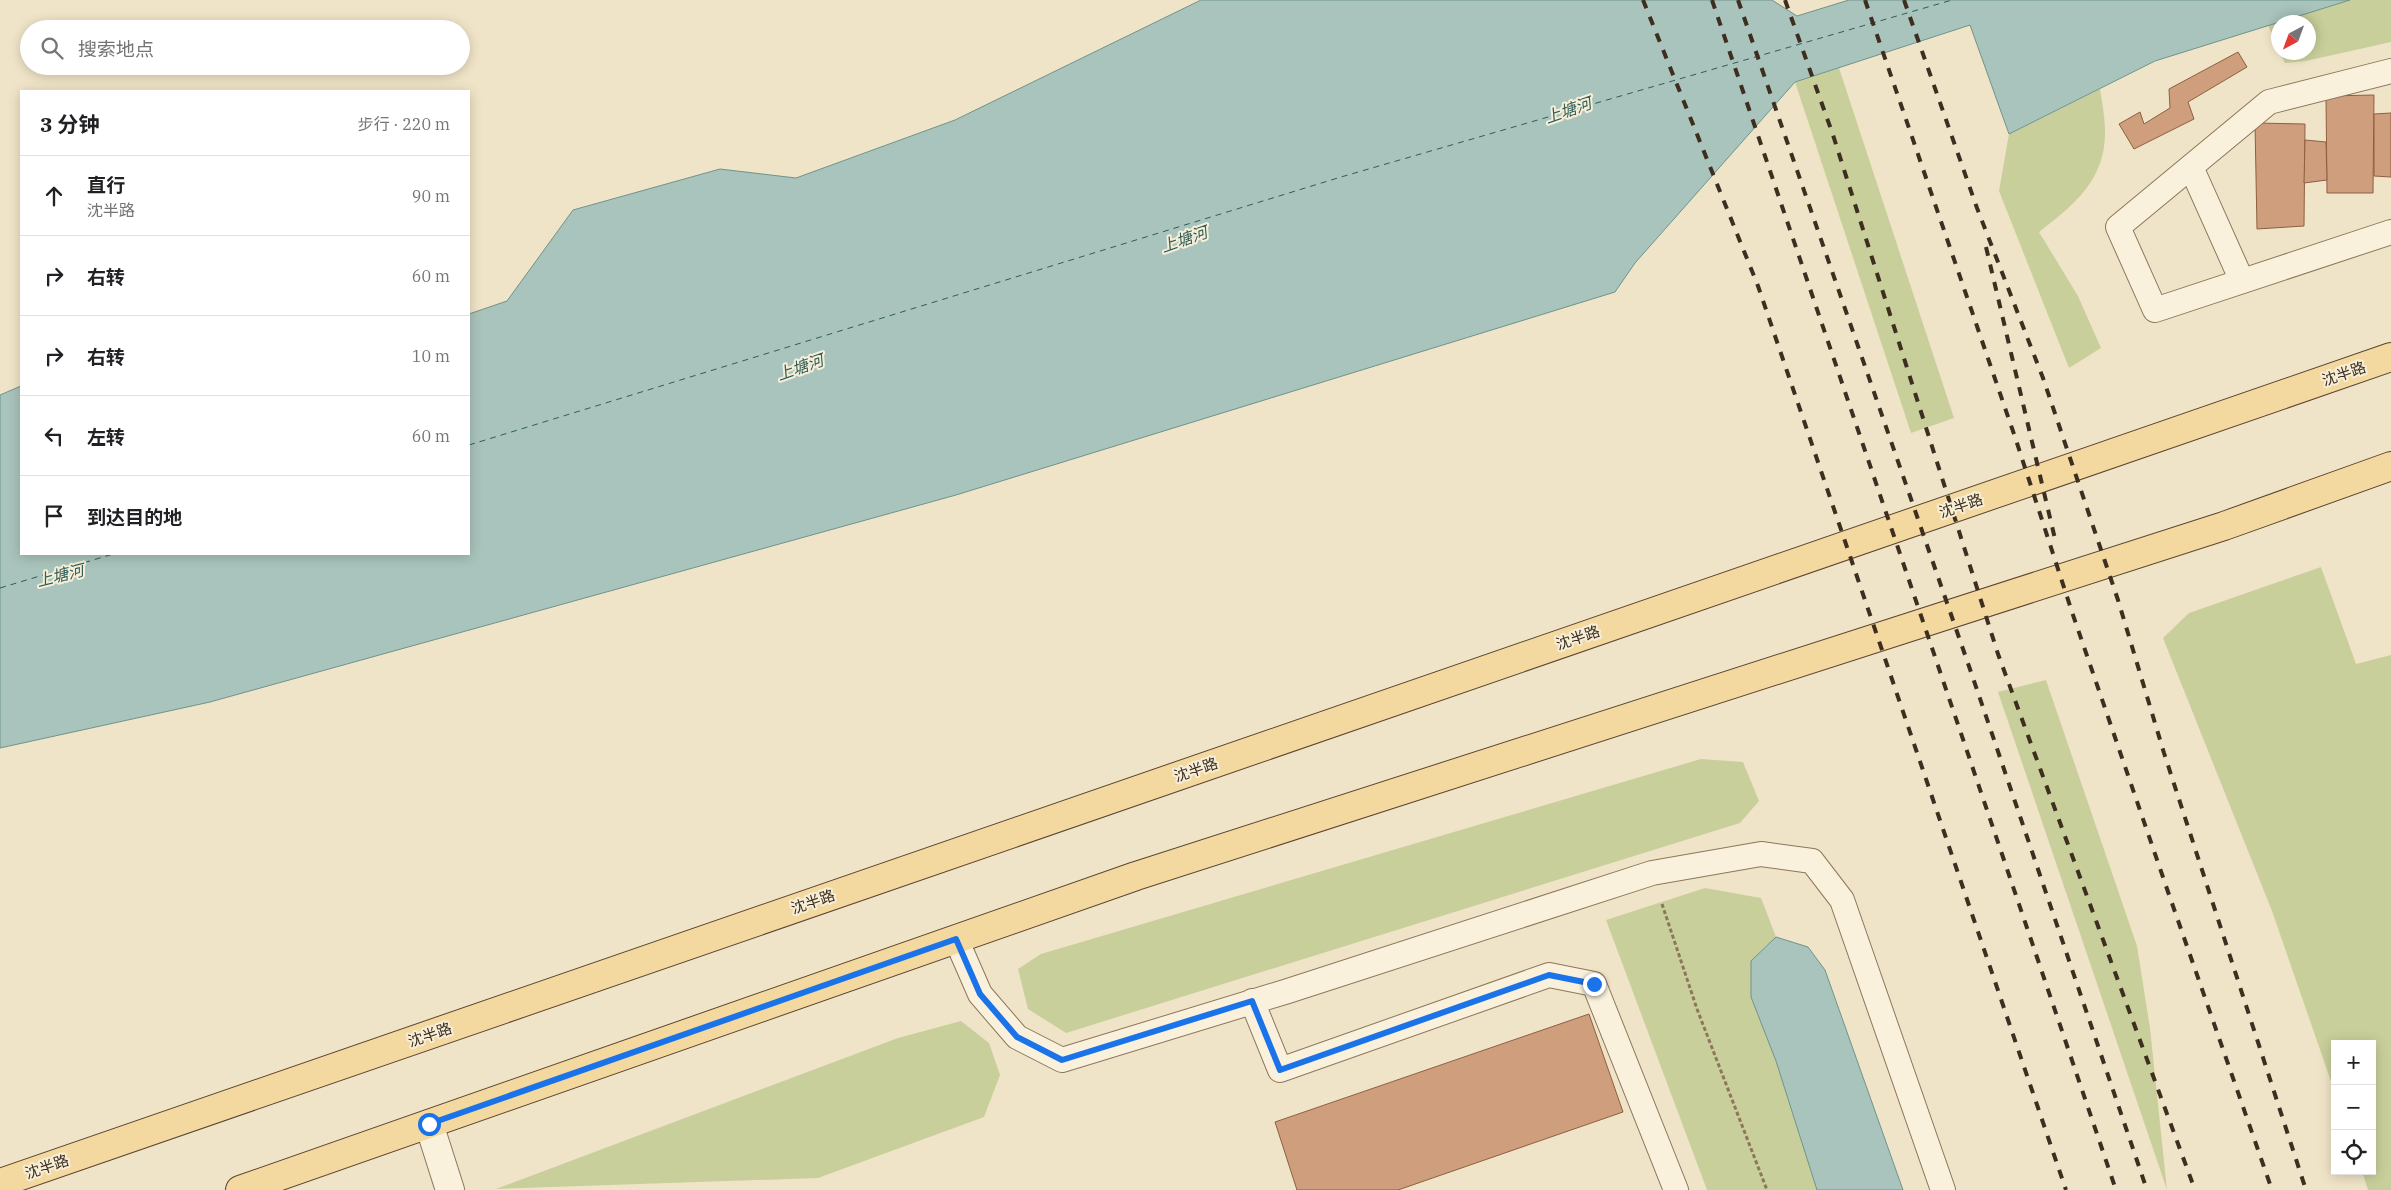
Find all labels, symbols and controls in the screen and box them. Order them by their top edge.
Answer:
north arrow [2271,15,2316,60]
search box [20,20,470,75]
icon: search [38,34,66,62]
text: 搜索地点 [78,37,154,61]
water label: 上塘河 [1542,92,1597,127]
text: 3 分钟 [40,110,99,138]
text: 步行 · 220 m [358,114,450,134]
text: 直行 [87,173,125,197]
icon: ahead [40,182,68,210]
text: 90 m [412,186,450,206]
text: 沈半路 [87,200,135,220]
water label: 上塘河 [1158,221,1213,256]
icon: right [40,262,68,290]
text: 右转 [87,265,125,289]
text: 60 m [412,266,450,286]
icon: right [40,342,68,370]
text: 右转 [87,345,125,369]
text: 10 m [412,346,450,366]
water label: 上塘河 [774,349,829,384]
street label: 沈半路 [2319,357,2368,390]
icon: left [40,422,68,450]
text: 左转 [87,425,125,449]
text: 60 m [412,426,450,446]
street label: 沈半路 [1936,489,1985,522]
icon: arrive [40,502,68,530]
text: 到达目的地 [87,505,182,529]
water label: 上塘河 [34,559,89,591]
street label: 沈半路 [1553,621,1602,654]
street label: 沈半路 [1171,753,1220,786]
street label: 沈半路 [788,885,837,918]
route end [1583,973,1606,996]
street label: 沈半路 [405,1018,454,1051]
map controls [2331,1040,2376,1175]
button: + [2331,1040,2376,1085]
button: − [2331,1085,2376,1130]
route start [418,1113,441,1136]
button: locate [2331,1130,2376,1175]
street label: 沈半路 [22,1150,71,1183]

